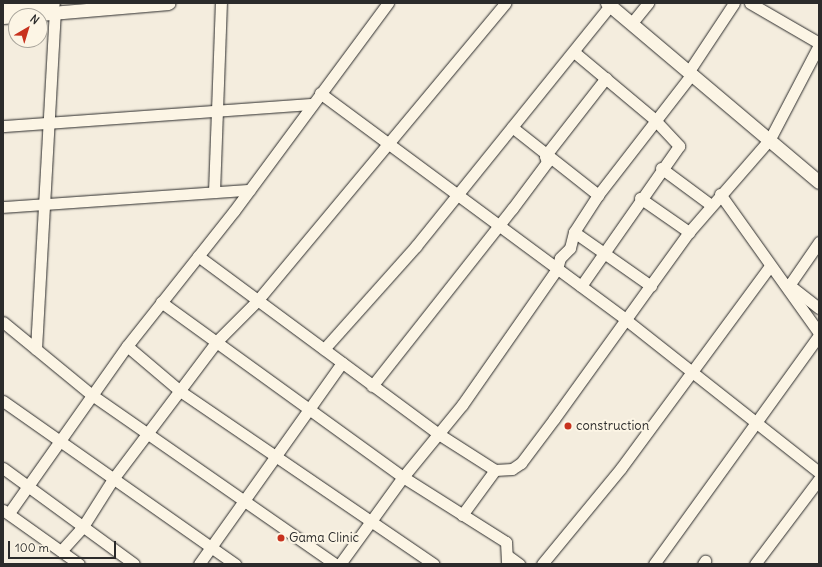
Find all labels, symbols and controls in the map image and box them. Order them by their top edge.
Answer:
north arrow [8,8,48,48]
text: N [27,11,42,27]
place label: construction [576,418,649,434]
marker: construction [563,421,573,431]
place label: Gama Clinic [289,530,359,546]
scale bar [10,533,118,559]
marker: Gama Clinic [276,533,286,543]
text: 100 m [15,540,49,555]

